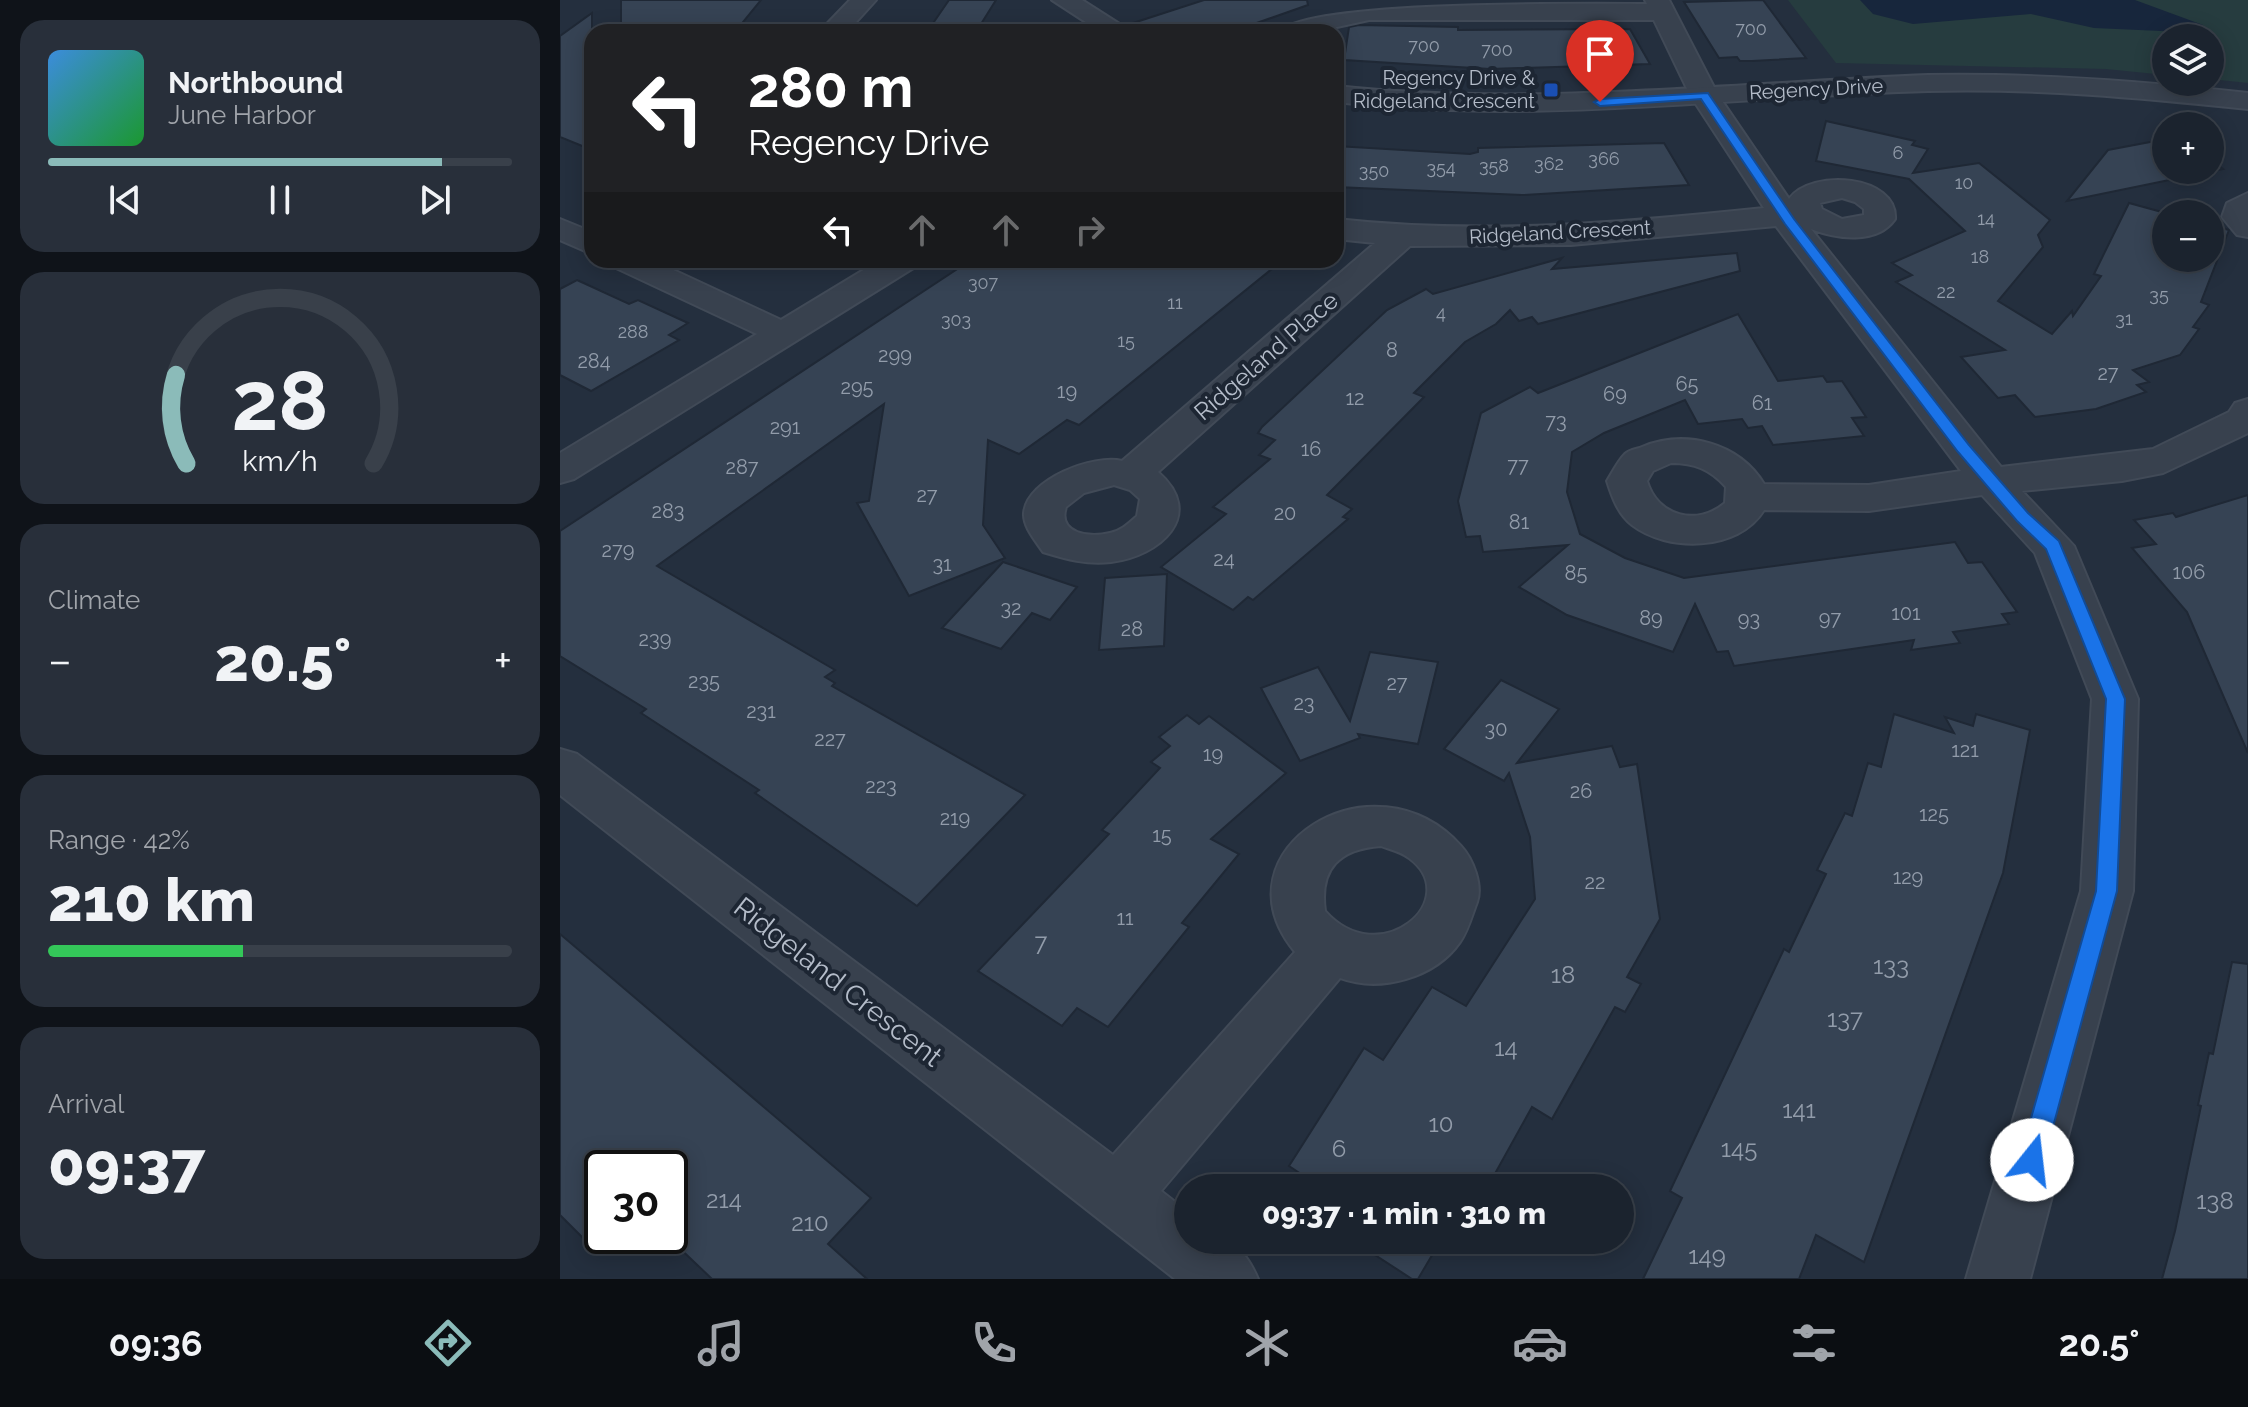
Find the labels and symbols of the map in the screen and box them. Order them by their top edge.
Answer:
house number: 700 [1735,18,1767,39]
pin [1566,20,1634,102]
house number: 700 [1408,35,1440,56]
house number: 700 [1481,39,1513,60]
place label: Regency Drive & Ridgeland Crescent [1353,66,1536,113]
street label: Regency Drive [1748,73,1884,104]
marker: Regency Drive & Ridgeland Crescent [1542,81,1560,99]
house number: 6 [1893,142,1904,163]
house number: 366 [1588,148,1620,169]
house number: 362 [1534,153,1564,174]
house number: 358 [1479,155,1509,176]
house number: 354 [1426,157,1456,178]
house number: 350 [1359,160,1389,181]
house number: 10 [1955,172,1973,193]
house number: 14 [1977,208,1995,229]
street label: Ridgeland Crescent [1468,215,1652,249]
house number: 18 [1971,246,1989,267]
house number: 307 [968,272,998,293]
house number: 22 [1937,281,1955,302]
house number: 35 [2149,284,2169,305]
street label: Ridgeland Place [1188,286,1344,426]
house number: 11 [1167,292,1183,313]
house number: 4 [1436,302,1446,323]
house number: 31 [2115,308,2133,329]
house number: 303 [941,309,971,330]
house number: 288 [618,321,648,342]
house number: 15 [1117,330,1135,351]
house number: 8 [1386,338,1398,362]
house number: 299 [878,343,912,367]
house number: 284 [577,349,611,373]
house number: 27 [2097,361,2119,385]
house number: 65 [1676,372,1699,396]
house number: 295 [840,375,874,399]
house number: 19 [1057,379,1077,403]
house number: 69 [1603,382,1627,406]
house number: 12 [1346,386,1364,410]
house number: 61 [1752,391,1773,415]
house number: 73 [1545,409,1567,433]
house number: 291 [770,415,801,439]
house number: 16 [1301,437,1321,461]
house number: 77 [1507,453,1529,477]
house number: 287 [726,455,759,479]
house number: 27 [916,483,938,507]
house number: 283 [652,499,684,523]
house number: 20 [1274,501,1296,525]
house number: 81 [1509,510,1530,534]
house number: 279 [602,538,634,562]
house number: 24 [1213,547,1235,571]
house number: 31 [932,552,952,576]
house number: 106 [2173,560,2205,584]
house number: 85 [1565,561,1587,585]
house number: 32 [1000,596,1022,620]
house number: 101 [1891,601,1921,625]
house number: 89 [1639,606,1663,630]
house number: 97 [1819,606,1841,630]
house number: 93 [1738,607,1760,631]
house number: 28 [1121,617,1143,641]
house number: 239 [639,627,671,651]
house number: 235 [688,669,720,693]
house number: 27 [1386,671,1408,695]
house number: 23 [1293,691,1315,715]
house number: 231 [746,699,776,723]
house number: 30 [1485,717,1507,741]
house number: 227 [814,727,846,751]
house number: 121 [1951,738,1979,762]
house number: 19 [1203,742,1223,766]
house number: 223 [865,774,897,798]
house number: 26 [1570,779,1592,803]
house number: 125 [1919,802,1949,826]
house number: 219 [940,806,970,830]
house number: 15 [1152,823,1172,847]
house number: 129 [1893,865,1923,889]
house number: 22 [1585,870,1605,894]
street label: Ridgeland Crescent [727,891,949,1074]
house number: 11 [1116,906,1134,930]
house number: 7 [1035,928,1048,957]
house number: 133 [1873,951,1909,980]
house number: 18 [1551,960,1575,989]
house number: 137 [1827,1004,1863,1033]
house number: 14 [1494,1033,1518,1062]
house number: 141 [1782,1095,1816,1124]
house number: 10 [1429,1109,1453,1138]
position arrow [1990,1118,2074,1202]
house number: 6 [1332,1134,1346,1163]
house number: 145 [1721,1134,1757,1163]
speed limit sign: 30 [584,1150,688,1254]
house number: 214 [706,1185,742,1214]
house number: 138 [2196,1186,2234,1215]
house number: 210 [791,1208,829,1237]
house number: 149 [1688,1241,1726,1270]

